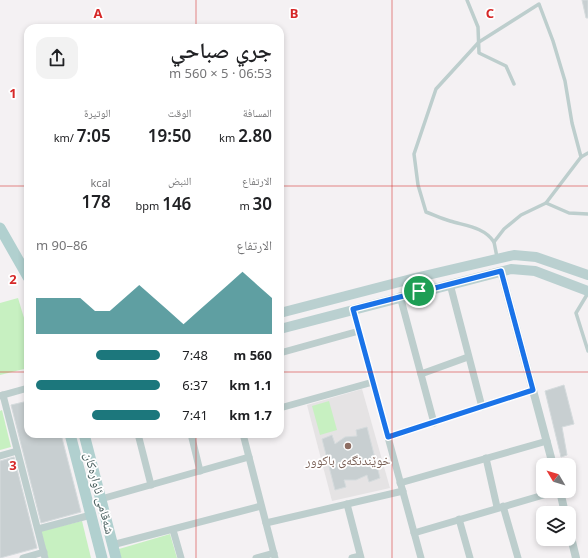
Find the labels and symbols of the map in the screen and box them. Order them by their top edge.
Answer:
text: A [94,4,103,22]
text: B [290,4,298,22]
text: C [486,4,494,22]
text: 1 [9,84,17,102]
text: 2 [9,270,17,288]
pin [402,274,436,308]
marker: خوێندنگەی باکوور [343,441,353,451]
street label: شەقامی ئاوارەکان [80,450,120,536]
place label: خوێندنگەی باکوور [304,451,391,469]
text: 3 [9,456,17,474]
north arrow [536,458,576,498]

